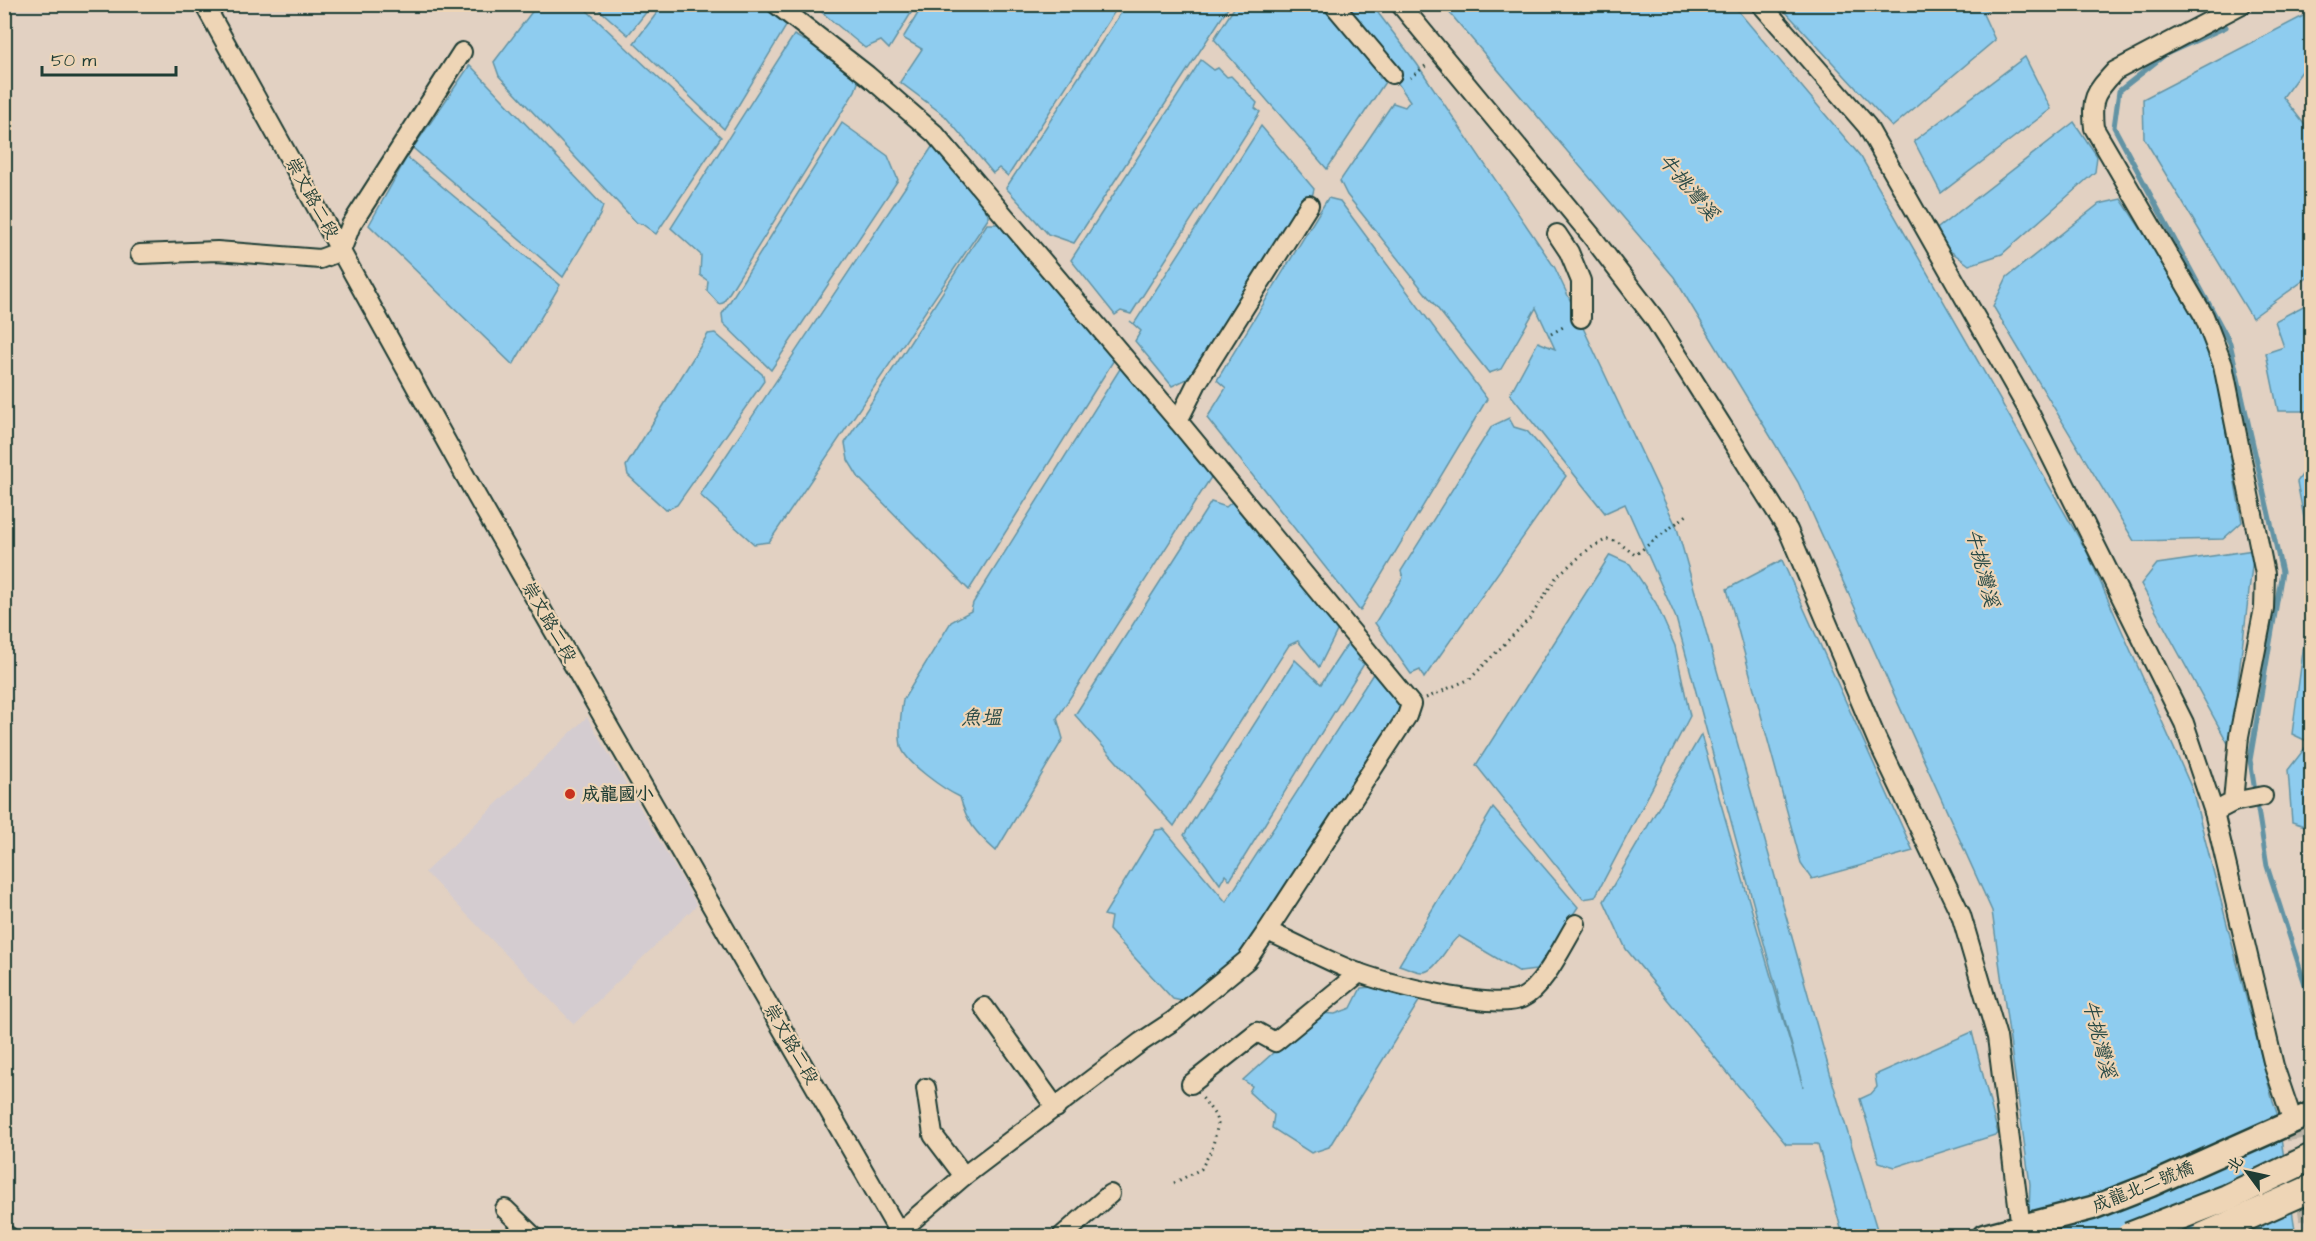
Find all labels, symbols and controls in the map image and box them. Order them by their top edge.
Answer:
scale bar [42,39,176,77]
text: 50 m [51,48,96,73]
water label: 牛挑灣溪 [1652,147,1725,227]
street label: 崇文路二段 [279,153,345,243]
water label: 牛挑灣溪 [1959,526,2006,611]
street label: 崇文路二段 [516,577,582,667]
water label: 魚塭 [961,704,1003,732]
place label: 成龍國小 [582,782,654,807]
marker: 成龍國小 [563,787,577,801]
water label: 牛挑灣溪 [2076,997,2123,1082]
street label: 崇文路二段 [758,999,824,1089]
north arrow [2217,1142,2277,1202]
text: 北 [2222,1152,2249,1177]
street label: 成龍北二號橋 [2088,1155,2198,1219]

